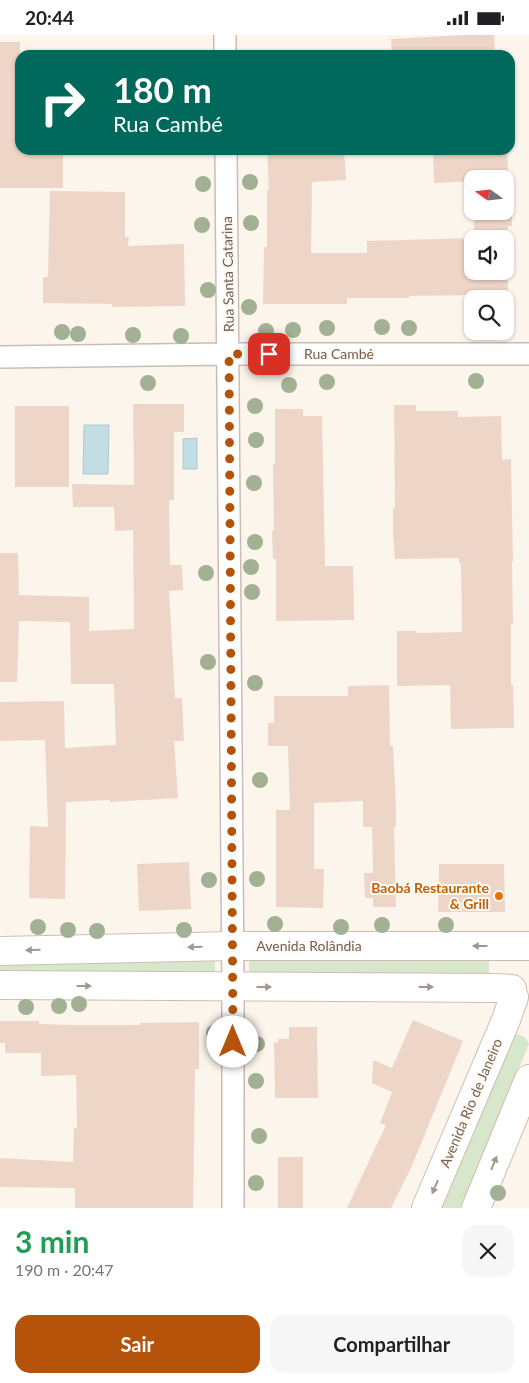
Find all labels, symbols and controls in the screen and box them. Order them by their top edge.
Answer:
text: 20:44 [25,6,74,29]
text: 180 m [113,68,212,110]
icon: right [30,70,95,135]
text: Rua Cambé [113,110,223,137]
north arrow [464,170,514,220]
map controls [464,170,514,340]
street label: Rua Santa Catarina [218,216,237,332]
button: sound [464,230,514,280]
button: search [464,290,514,340]
pin [248,333,290,375]
icon: arrive [255,340,283,368]
street label: Rua Cambé [304,345,374,362]
place label: Baobá Restaurante & Grill [371,879,490,912]
marker: Baobá Restaurante & Grill [493,890,505,902]
street label: Avenida Rolândia [256,937,362,954]
one-way arrow [472,942,488,950]
one-way arrow [187,943,203,951]
one-way arrow [25,946,41,954]
one-way arrow [76,982,92,990]
one-way arrow [256,983,272,991]
one-way arrow [418,983,434,991]
position arrow [206,1015,258,1067]
street label: Avenida Rio de Janeiro [436,1036,505,1170]
one-way arrow [491,1156,499,1170]
one-way arrow [431,1180,439,1195]
text: 3 min [15,1223,89,1259]
button: close [462,1225,514,1277]
text: 190 m · 20:47 [15,1260,114,1279]
button: Sair [15,1315,260,1373]
button: Compartilhar [270,1315,514,1373]

